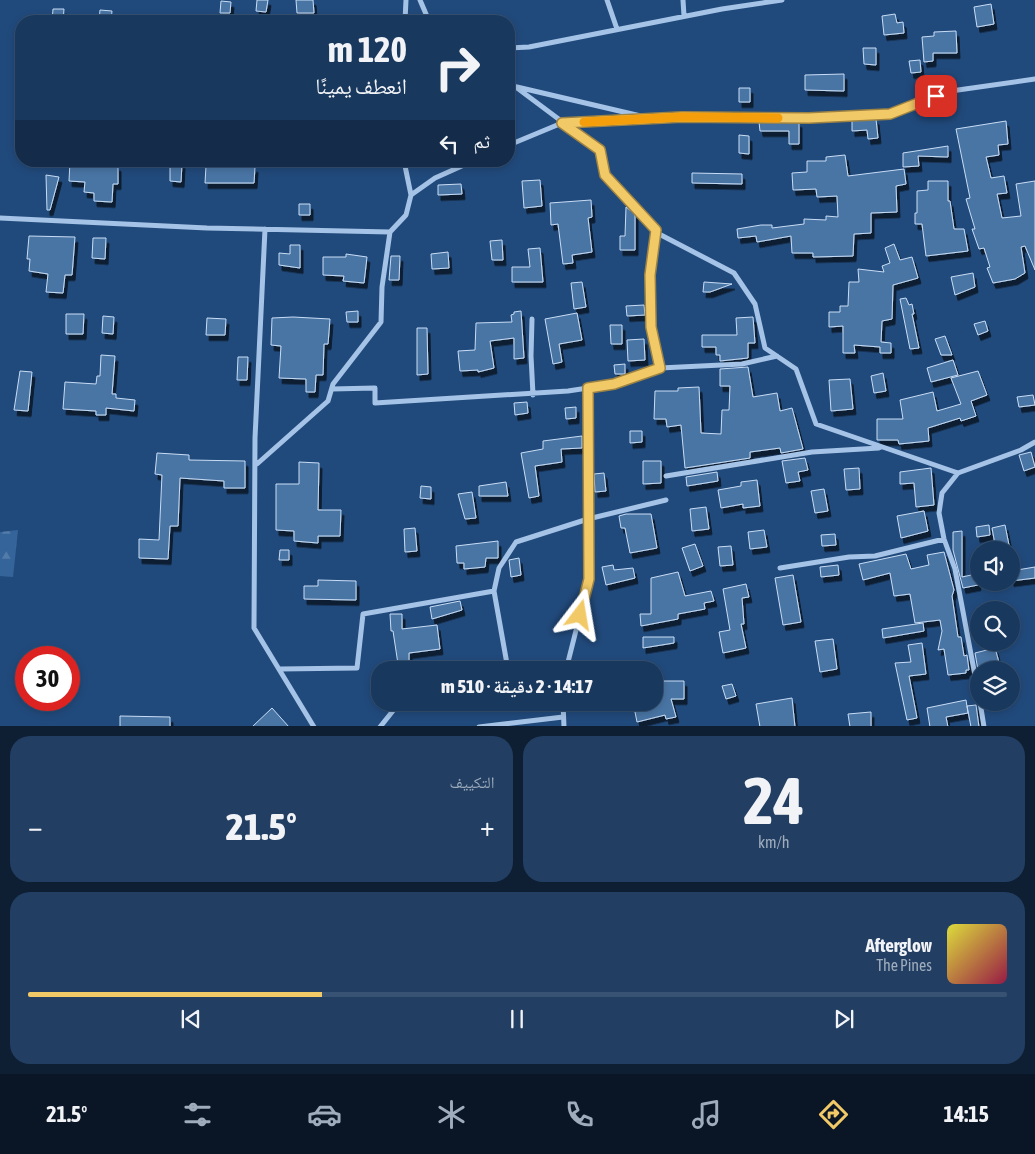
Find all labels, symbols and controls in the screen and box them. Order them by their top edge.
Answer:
text: 120 m [328,29,407,69]
icon: right [425,35,490,100]
text: انعطف يمينًا [315,73,407,99]
pin [915,75,957,117]
icon: arrive [922,82,950,110]
icon: left [435,130,463,158]
text: ثم [473,130,490,152]
map controls [970,541,1020,711]
button: sound [970,541,1020,591]
position arrow [553,588,605,640]
button: search [970,601,1020,651]
speed limit sign: 30 [15,646,80,711]
button: layers [970,661,1020,711]
text: 14:17 · 2 دقيقة · 510 m [441,675,593,697]
text: 24 [743,763,804,838]
text: التكييف [450,773,495,791]
text: 21.5° [226,805,297,848]
text: − [28,810,43,842]
text: + [480,810,495,842]
text: km/h [758,833,790,851]
text: Afterglow [865,934,932,956]
text: The Pines [876,956,932,974]
icon: previous [177,1005,205,1033]
icon: pause [503,1005,531,1033]
icon: next [830,1005,858,1033]
icon: filters [180,1097,215,1132]
icon: car [307,1097,342,1132]
icon: climate [434,1097,469,1132]
icon: phone [562,1097,597,1132]
icon: music [689,1097,724,1132]
icon: directions [816,1097,851,1132]
text: 21.5° [46,1101,87,1127]
text: 14:15 [944,1101,989,1127]

